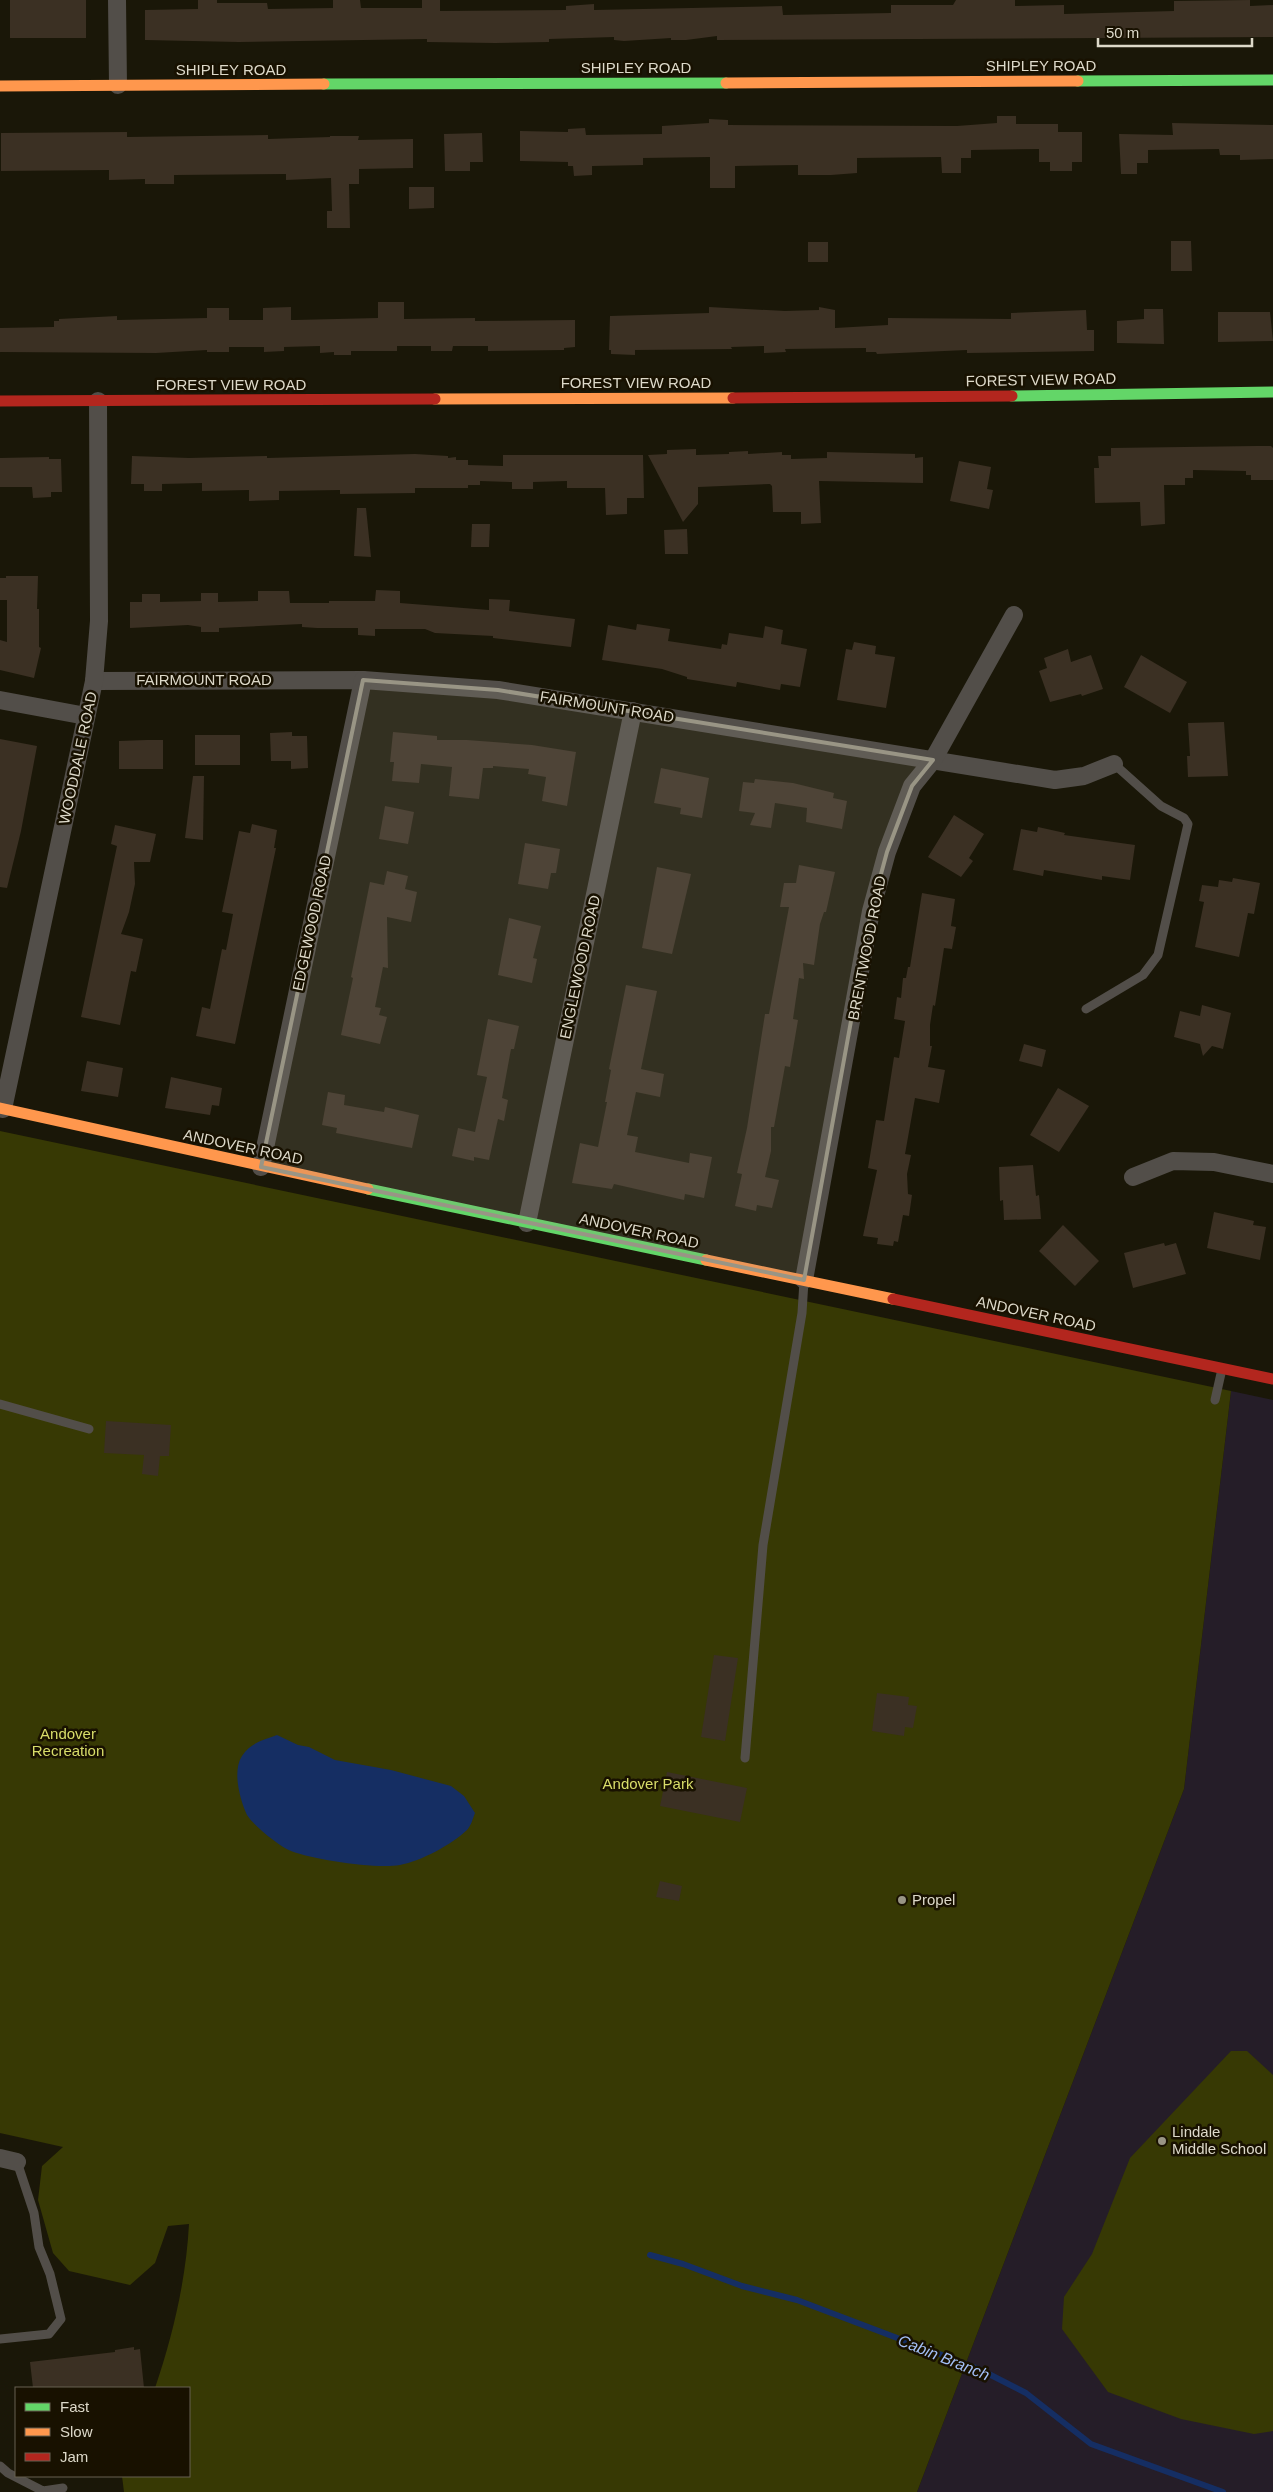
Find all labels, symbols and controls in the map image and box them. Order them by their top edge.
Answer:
scale bar [1098,15,1252,47]
text: 50 m [1106,24,1139,41]
street label: SHIPLEY ROAD [986,57,1096,74]
street label: SHIPLEY ROAD [581,59,691,76]
street label: SHIPLEY ROAD [176,61,286,78]
street label: FOREST VIEW ROAD [966,370,1117,389]
street label: FOREST VIEW ROAD [561,374,711,391]
street label: FOREST VIEW ROAD [156,376,306,393]
street label: FAIRMOUNT ROAD [136,671,272,688]
street label: FAIRMOUNT ROAD [539,688,676,726]
street label: WOODDALE ROAD [55,690,100,826]
street label: EDGEWOOD ROAD [289,853,334,992]
street label: BRENTWOOD ROAD [844,874,889,1022]
street label: ENGLEWOOD ROAD [556,893,603,1040]
street label: ANDOVER ROAD [182,1126,305,1168]
street label: ANDOVER ROAD [578,1210,701,1252]
street label: ANDOVER ROAD [975,1293,1098,1335]
park label: Andover Recreation [32,1725,104,1759]
park label: Andover Park [603,1775,694,1792]
place label: Propel [912,1891,955,1908]
marker: Propel [896,1894,908,1906]
place label: Lindale Middle School [1172,2123,1266,2157]
marker: Lindale Middle School [1156,2135,1168,2147]
water label: Cabin Branch [896,2331,992,2384]
legend [15,2387,190,2477]
text: Fast [60,2398,90,2415]
text: Slow [60,2423,93,2440]
text: Jam [60,2448,88,2465]

